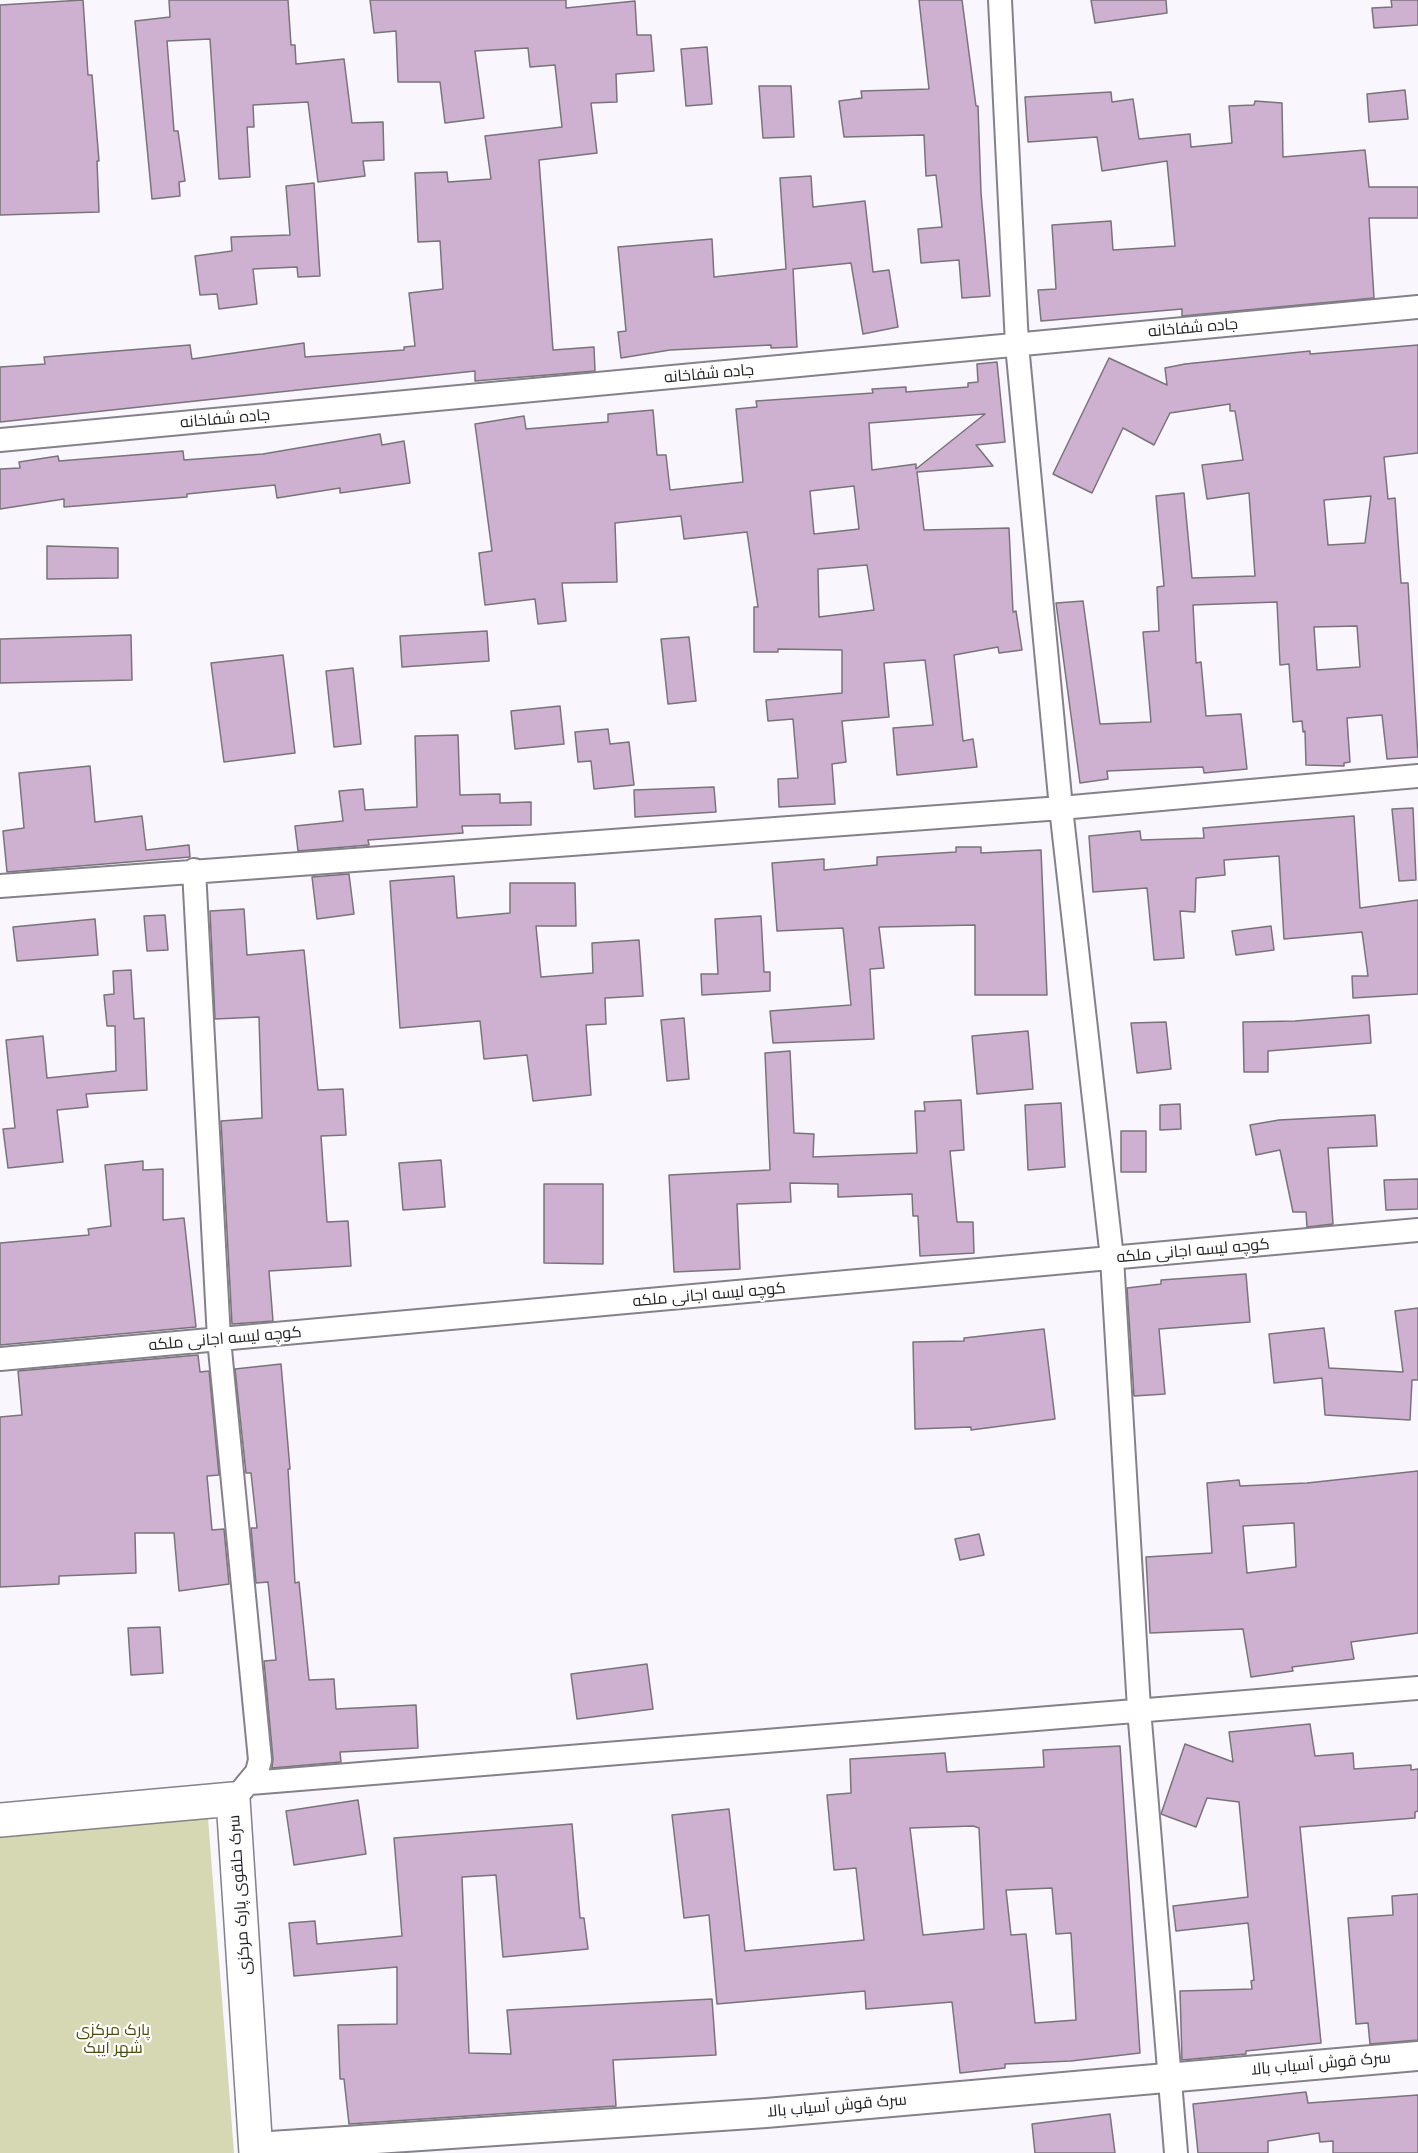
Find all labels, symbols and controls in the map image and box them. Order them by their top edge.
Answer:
street label: جاده شفاخانه [1147,315,1239,341]
street label: جاده شفاخانه [663,361,755,387]
street label: جاده شفاخانه [179,406,271,432]
street label: کوچه لیسه اجانی ملکه [1116,1235,1270,1267]
street label: کوچه لیسه اجانی ملکه [632,1279,786,1311]
street label: کوچه لیسه اجانی ملکه [148,1323,302,1355]
street label: سرک حلقوی پارک مرکزی [225,1814,255,1976]
park label: پارک مرکزی شهر ایبک [76,2020,150,2058]
street label: سرک قوش آسیاب بالا [1250,2048,1392,2080]
street label: سرک قوش آسیاب بالا [766,2090,908,2122]

